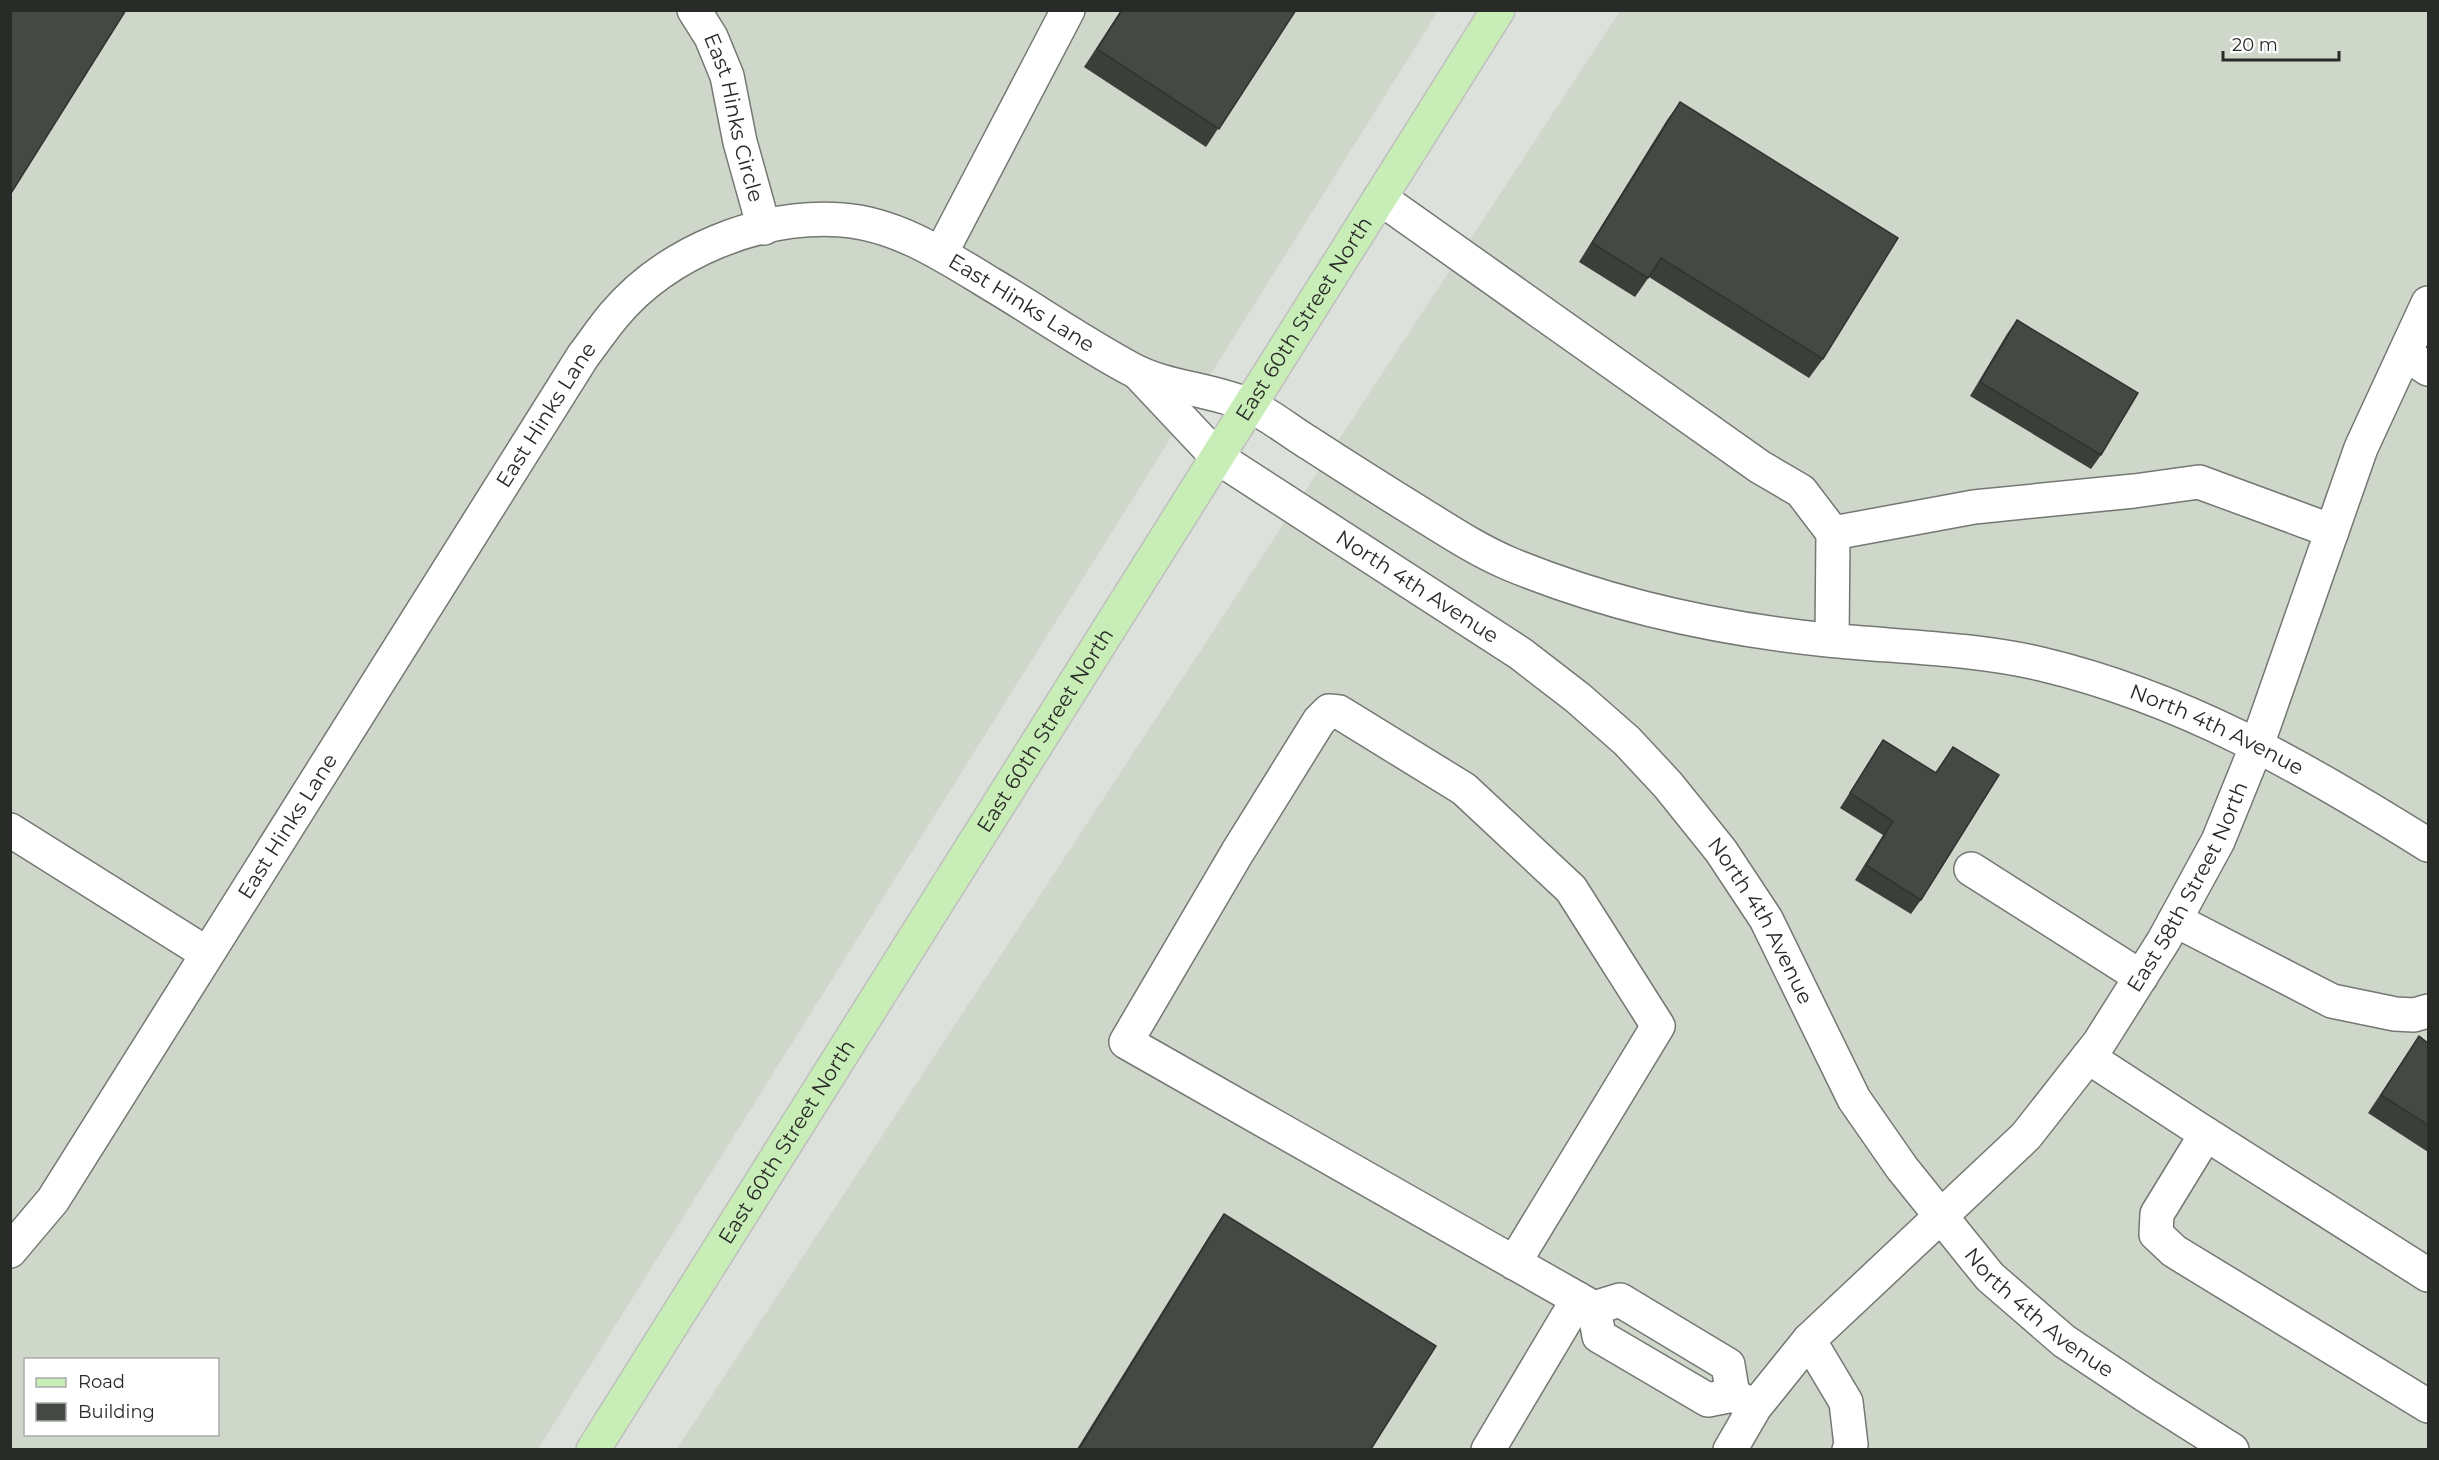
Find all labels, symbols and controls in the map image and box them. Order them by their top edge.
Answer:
scale bar [2223,24,2338,62]
street label: East Hinks Circle [699,29,769,205]
text: 20 m [2232,34,2278,56]
street label: East 60th Street North [1230,212,1377,425]
street label: East Hinks Lane [944,248,1099,357]
street label: East Hinks Lane [491,337,601,492]
street label: North 4th Avenue [1332,525,1504,648]
street label: East 60th Street North [971,623,1118,837]
street label: North 4th Avenue [2127,679,2308,780]
street label: East Hinks Lane [232,749,342,903]
street label: East 58th Street North [2121,778,2253,996]
street label: North 4th Avenue [1703,832,1819,1008]
street label: East 60th Street North [713,1035,860,1248]
street label: North 4th Avenue [1959,1242,2119,1383]
legend [24,1358,219,1436]
text: Road [78,1371,125,1393]
text: Building [78,1401,155,1423]

